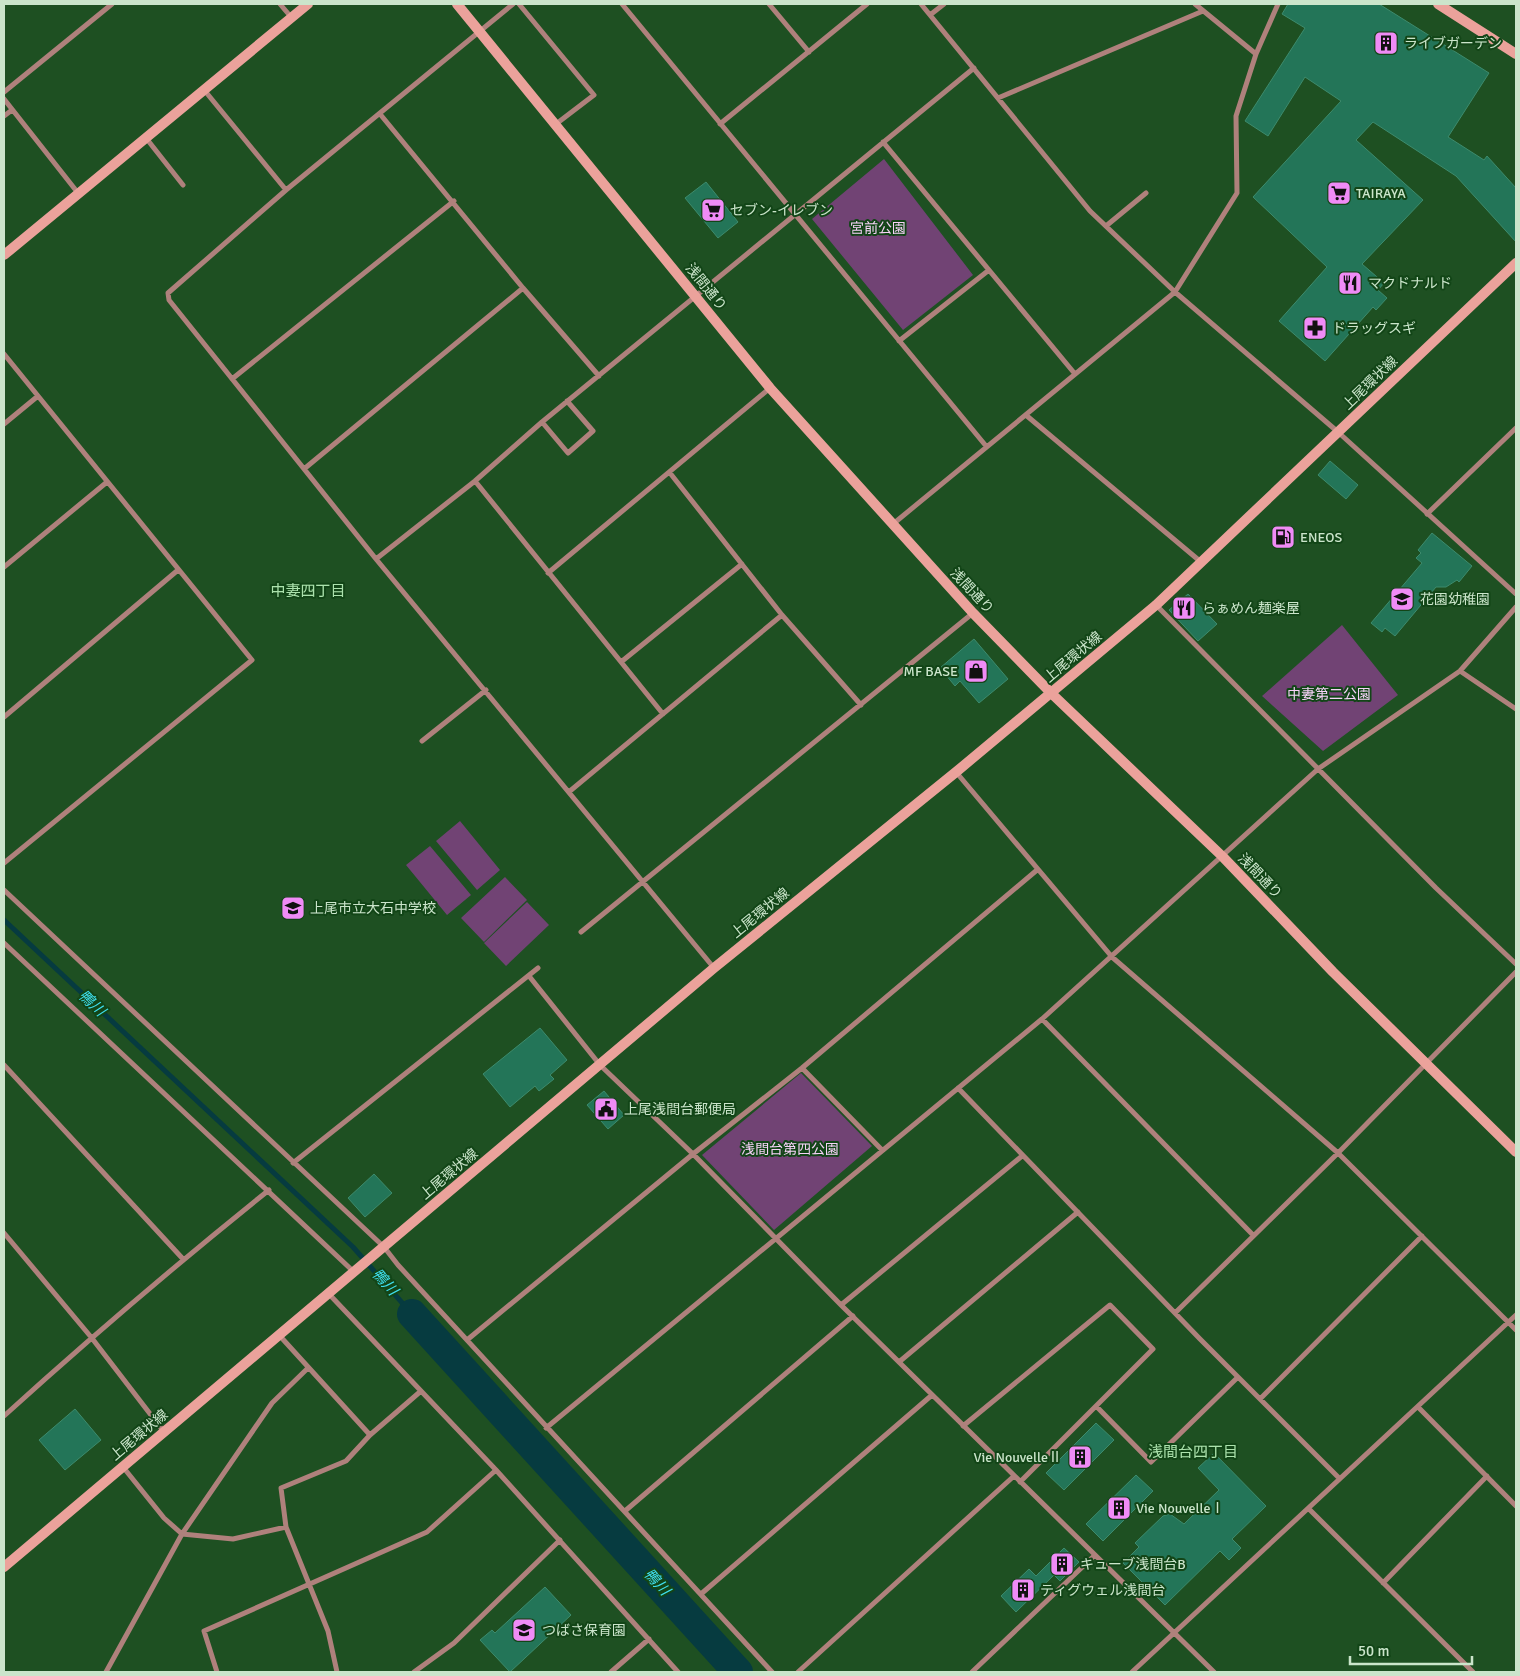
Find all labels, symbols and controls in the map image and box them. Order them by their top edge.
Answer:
building icon: ライブガーデン [1373,30,1399,56]
place label: ライブガーデン [1404,35,1502,52]
supermarket icon: TAIRAYA [1326,180,1352,206]
place label: TAIRAYA [1356,185,1406,202]
supermarket icon: セブン-イレブン [700,197,726,223]
place label: セブン-イレブン [730,202,833,219]
park label: 宮前公園 [850,220,906,237]
street label: 浅間通り [682,260,730,314]
restaurant icon: マクドナルド [1337,270,1363,296]
place label: マクドナルド [1368,275,1452,292]
pharmacy icon: ドラッグスギ [1302,315,1328,341]
place label: ドラッグスギ [1332,320,1416,337]
street label: 上尾環状線 [1339,353,1401,413]
fuel station icon: ENEOS [1270,524,1296,550]
place label: ENEOS [1300,529,1342,546]
street label: 浅間通り [947,565,997,617]
district label: 中妻四丁目 [270,582,346,600]
school or university icon: 花園幼稚園 [1389,586,1415,612]
place label: 花園幼稚園 [1420,591,1490,608]
restaurant icon: らぁめん麺楽屋 [1171,595,1197,621]
place label: らぁめん麺楽屋 [1202,600,1300,617]
street label: 上尾環状線 [1041,628,1105,686]
shop icon: MF BASE [963,658,989,684]
place label: MF BASE [904,663,958,680]
park label: 中妻第二公園 [1287,686,1371,703]
street label: 浅間通り [1234,850,1286,902]
street label: 上尾環状線 [727,884,793,942]
school or university icon: 上尾市立大石中学校 [280,895,306,921]
place label: 上尾市立大石中学校 [310,900,436,917]
water label: 鴨川 [75,986,111,1021]
public building icon: 上尾浅間台郵便局 [593,1096,619,1122]
place label: 上尾浅間台郵便局 [624,1101,736,1118]
park label: 浅間台第四公園 [741,1141,839,1158]
street label: 上尾環状線 [417,1145,481,1203]
water label: 鴨川 [368,1265,403,1301]
street label: 上尾環状線 [107,1406,171,1464]
district label: 浅間台四丁目 [1148,1443,1238,1461]
building icon: Vie NouvelleⅡ [1067,1444,1093,1470]
place label: Vie NouvelleⅡ [974,1449,1062,1466]
building icon: Vie NouvelleⅠ [1106,1495,1132,1521]
place label: Vie NouvelleⅠ [1136,1500,1225,1517]
building icon: キューブ浅間台B [1049,1551,1075,1577]
place label: キューブ浅間台B [1080,1556,1186,1573]
water label: 鴨川 [640,1565,675,1601]
building icon: ティグウェル浅間台 [1010,1577,1036,1603]
place label: ティグウェル浅間台 [1040,1582,1165,1599]
school or university icon: つばさ保育園 [511,1617,537,1643]
place label: つばさ保育園 [542,1622,626,1639]
scale bar [1350,1634,1472,1666]
text: 50 m [1358,1642,1389,1660]

